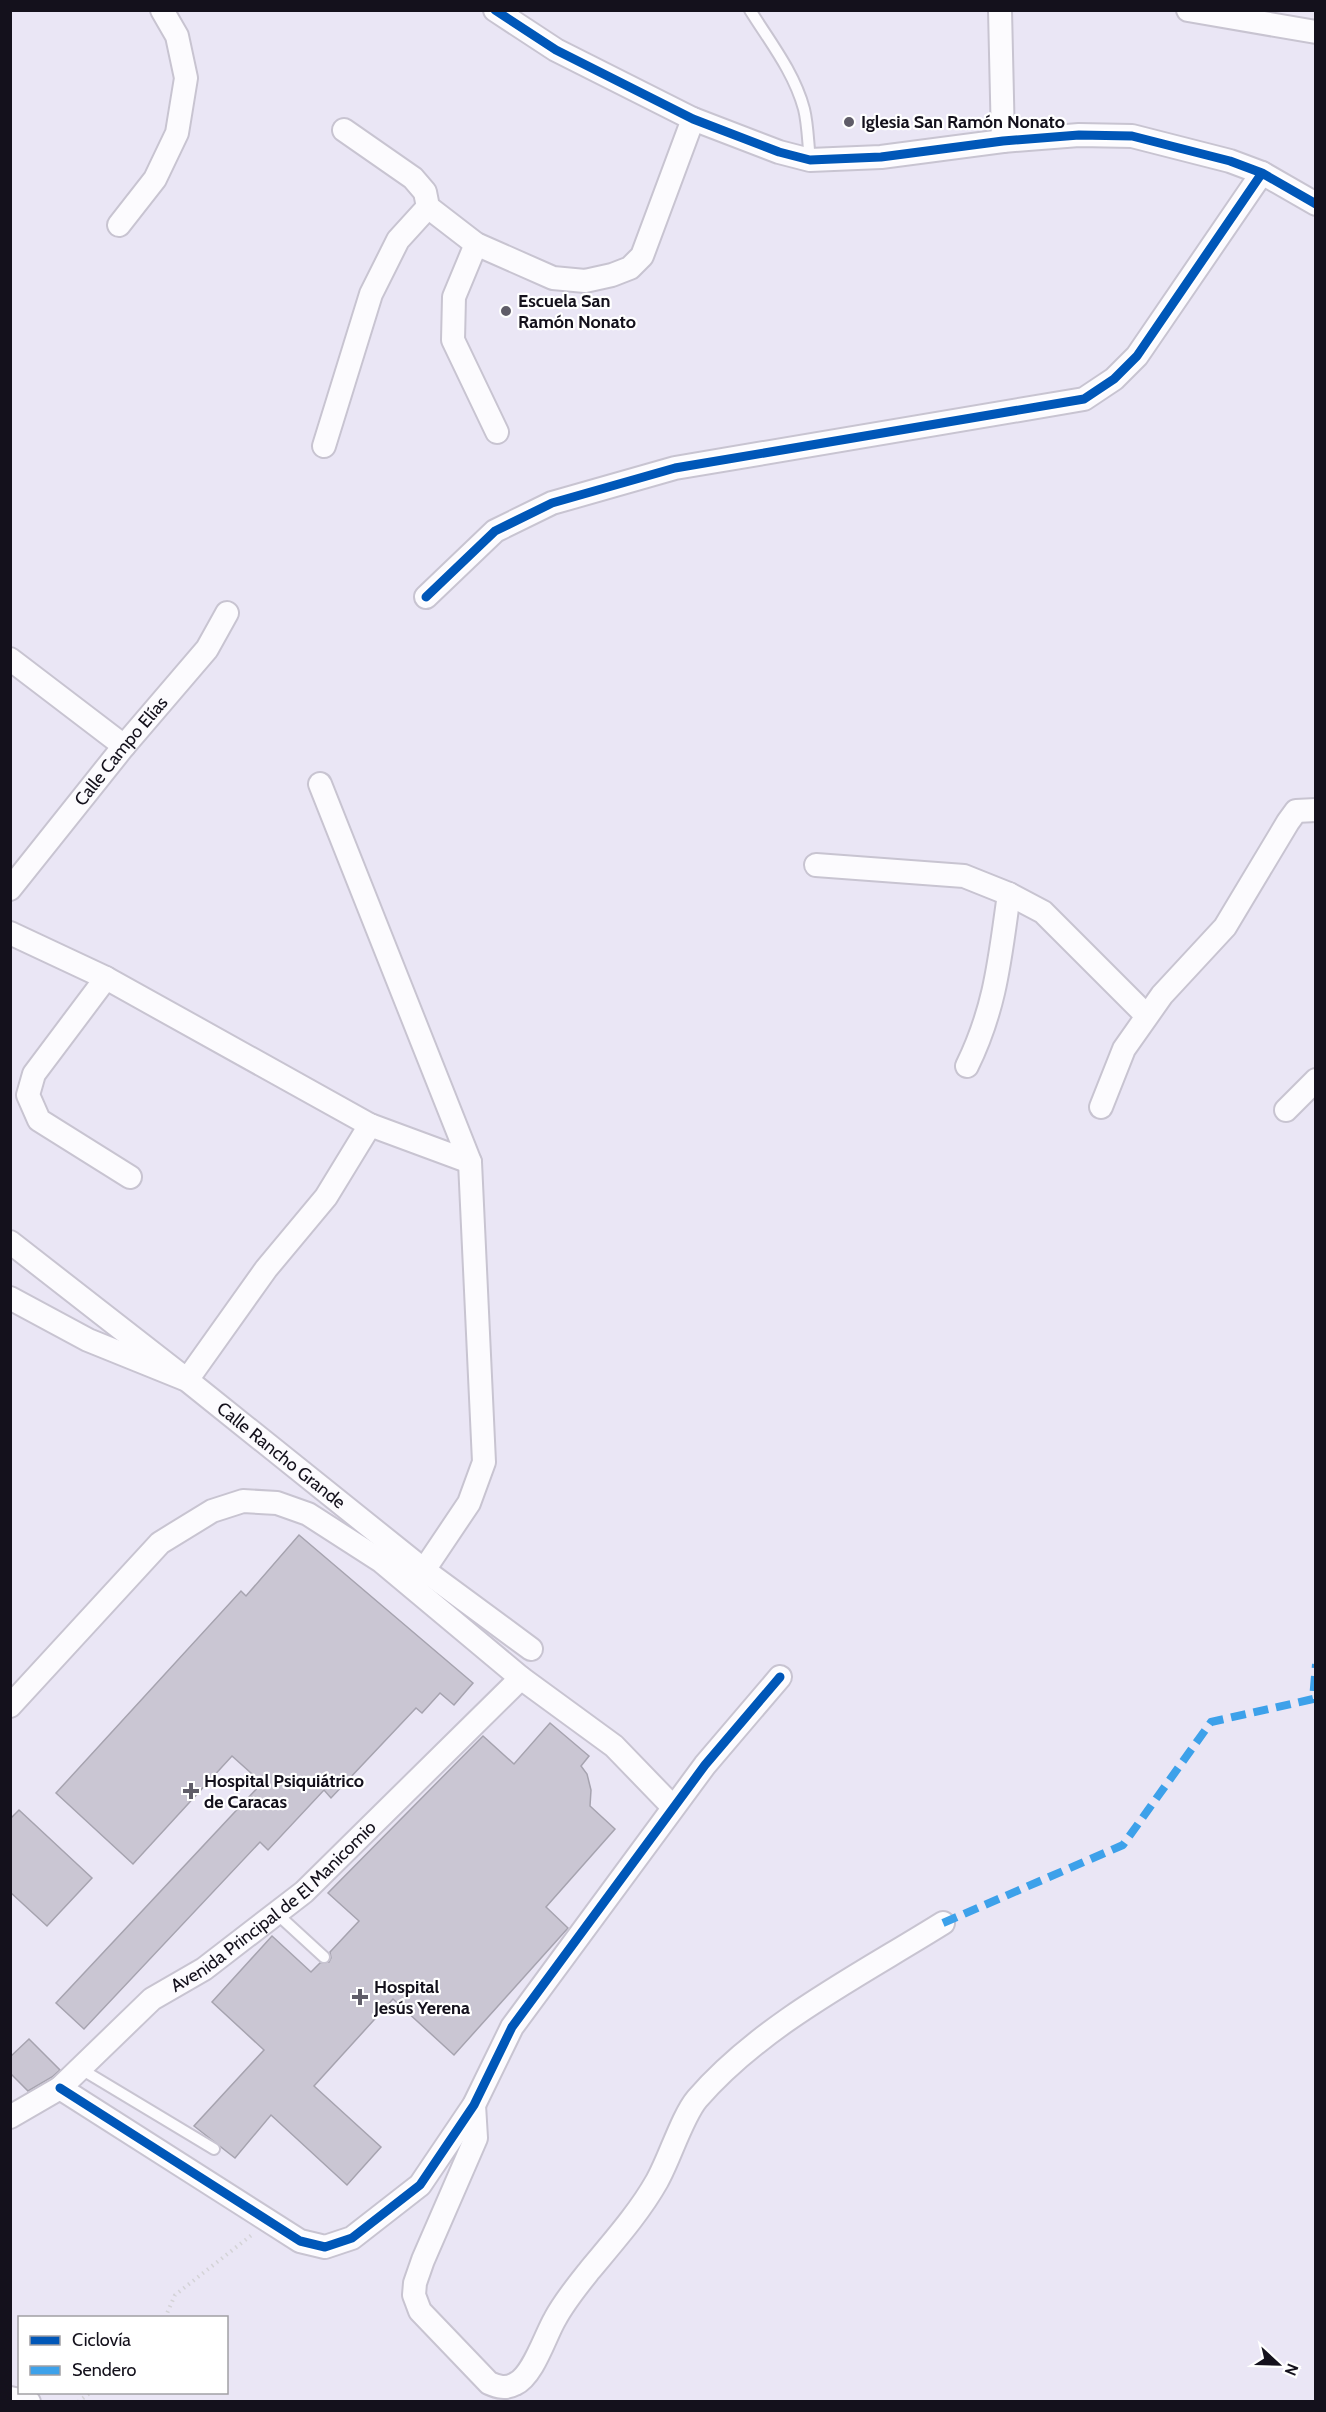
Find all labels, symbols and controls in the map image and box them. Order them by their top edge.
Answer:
place label: Iglesia San Ramón Nonato [861,111,1065,133]
marker: Iglesia San Ramón Nonato [842,115,856,129]
place label: Escuela San Ramón Nonato [518,290,636,333]
marker: Escuela San Ramón Nonato [499,304,513,318]
street label: Calle Campo Elías [70,692,172,810]
street label: Calle Rancho Grande [212,1397,350,1514]
place label: Hospital Psiquiátrico de Caracas [204,1770,364,1813]
marker: Hospital Psiquiátrico de Caracas [182,1782,200,1800]
street label: Avenida Principal de El Manicomio [167,1816,381,1997]
place label: Hospital Jesús Yerena [373,1976,470,2019]
marker: Hospital Jesús Yerena [351,1988,369,2006]
legend [18,2316,228,2394]
text: Ciclovía [72,2329,131,2351]
north arrow [1248,2334,1308,2394]
text: Sendero [72,2359,136,2381]
text: N [1281,2361,1302,2378]

